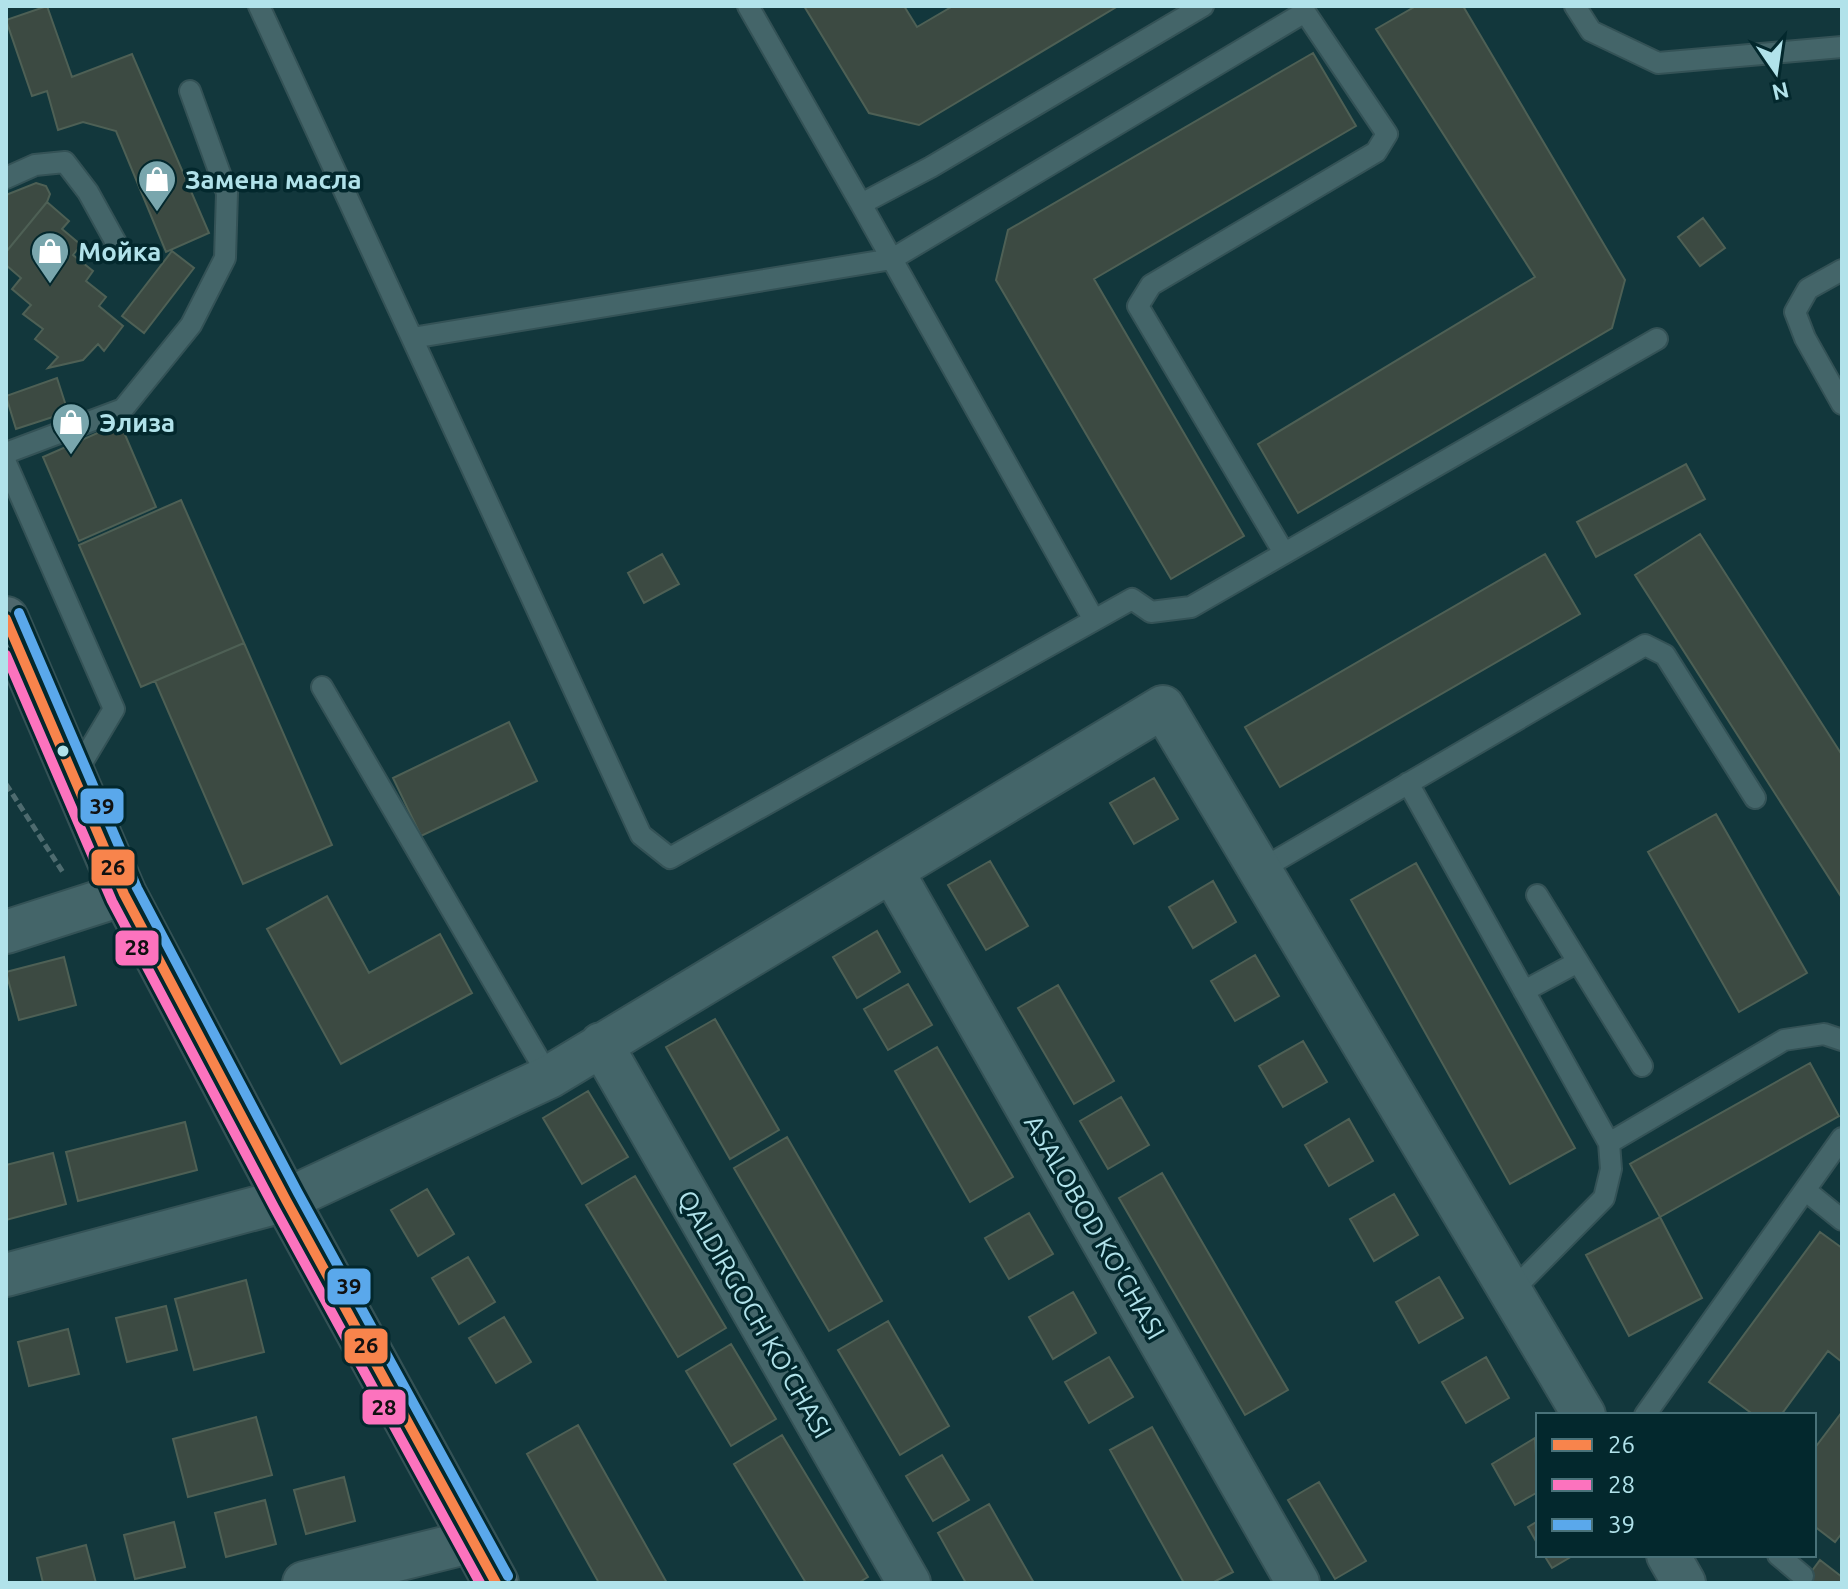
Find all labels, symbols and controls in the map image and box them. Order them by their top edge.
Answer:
north arrow [1736,32,1816,112]
text: N [1770,78,1791,106]
shop icon: Замена масла [136,158,178,213]
place label: Замена масла [185,165,362,194]
shop icon: Мойка [29,230,71,285]
place label: Мойка [78,237,161,266]
shop icon: Элиза [50,401,92,456]
place label: Элиза [99,408,175,437]
unlabelled marker [55,743,71,759]
line badge: 39 [79,787,125,825]
text: 39 [90,793,114,818]
line badge: 26 [90,848,136,887]
text: 26 [101,854,125,879]
line badge: 28 [114,929,160,967]
text: 28 [125,934,149,959]
street label: ASALOBOD KO'CHASI [1019,1110,1171,1344]
street label: QALDIRGOCH KO'CHASI [672,1185,838,1443]
line badge: 39 [326,1267,372,1306]
text: 39 [337,1273,361,1298]
line badge: 26 [343,1327,389,1365]
text: 26 [354,1332,378,1357]
line badge: 28 [361,1388,407,1426]
text: 28 [372,1394,396,1419]
legend [1536,1413,1816,1557]
text: 26 [1608,1431,1635,1458]
text: 28 [1608,1471,1635,1498]
text: 39 [1608,1511,1635,1538]

